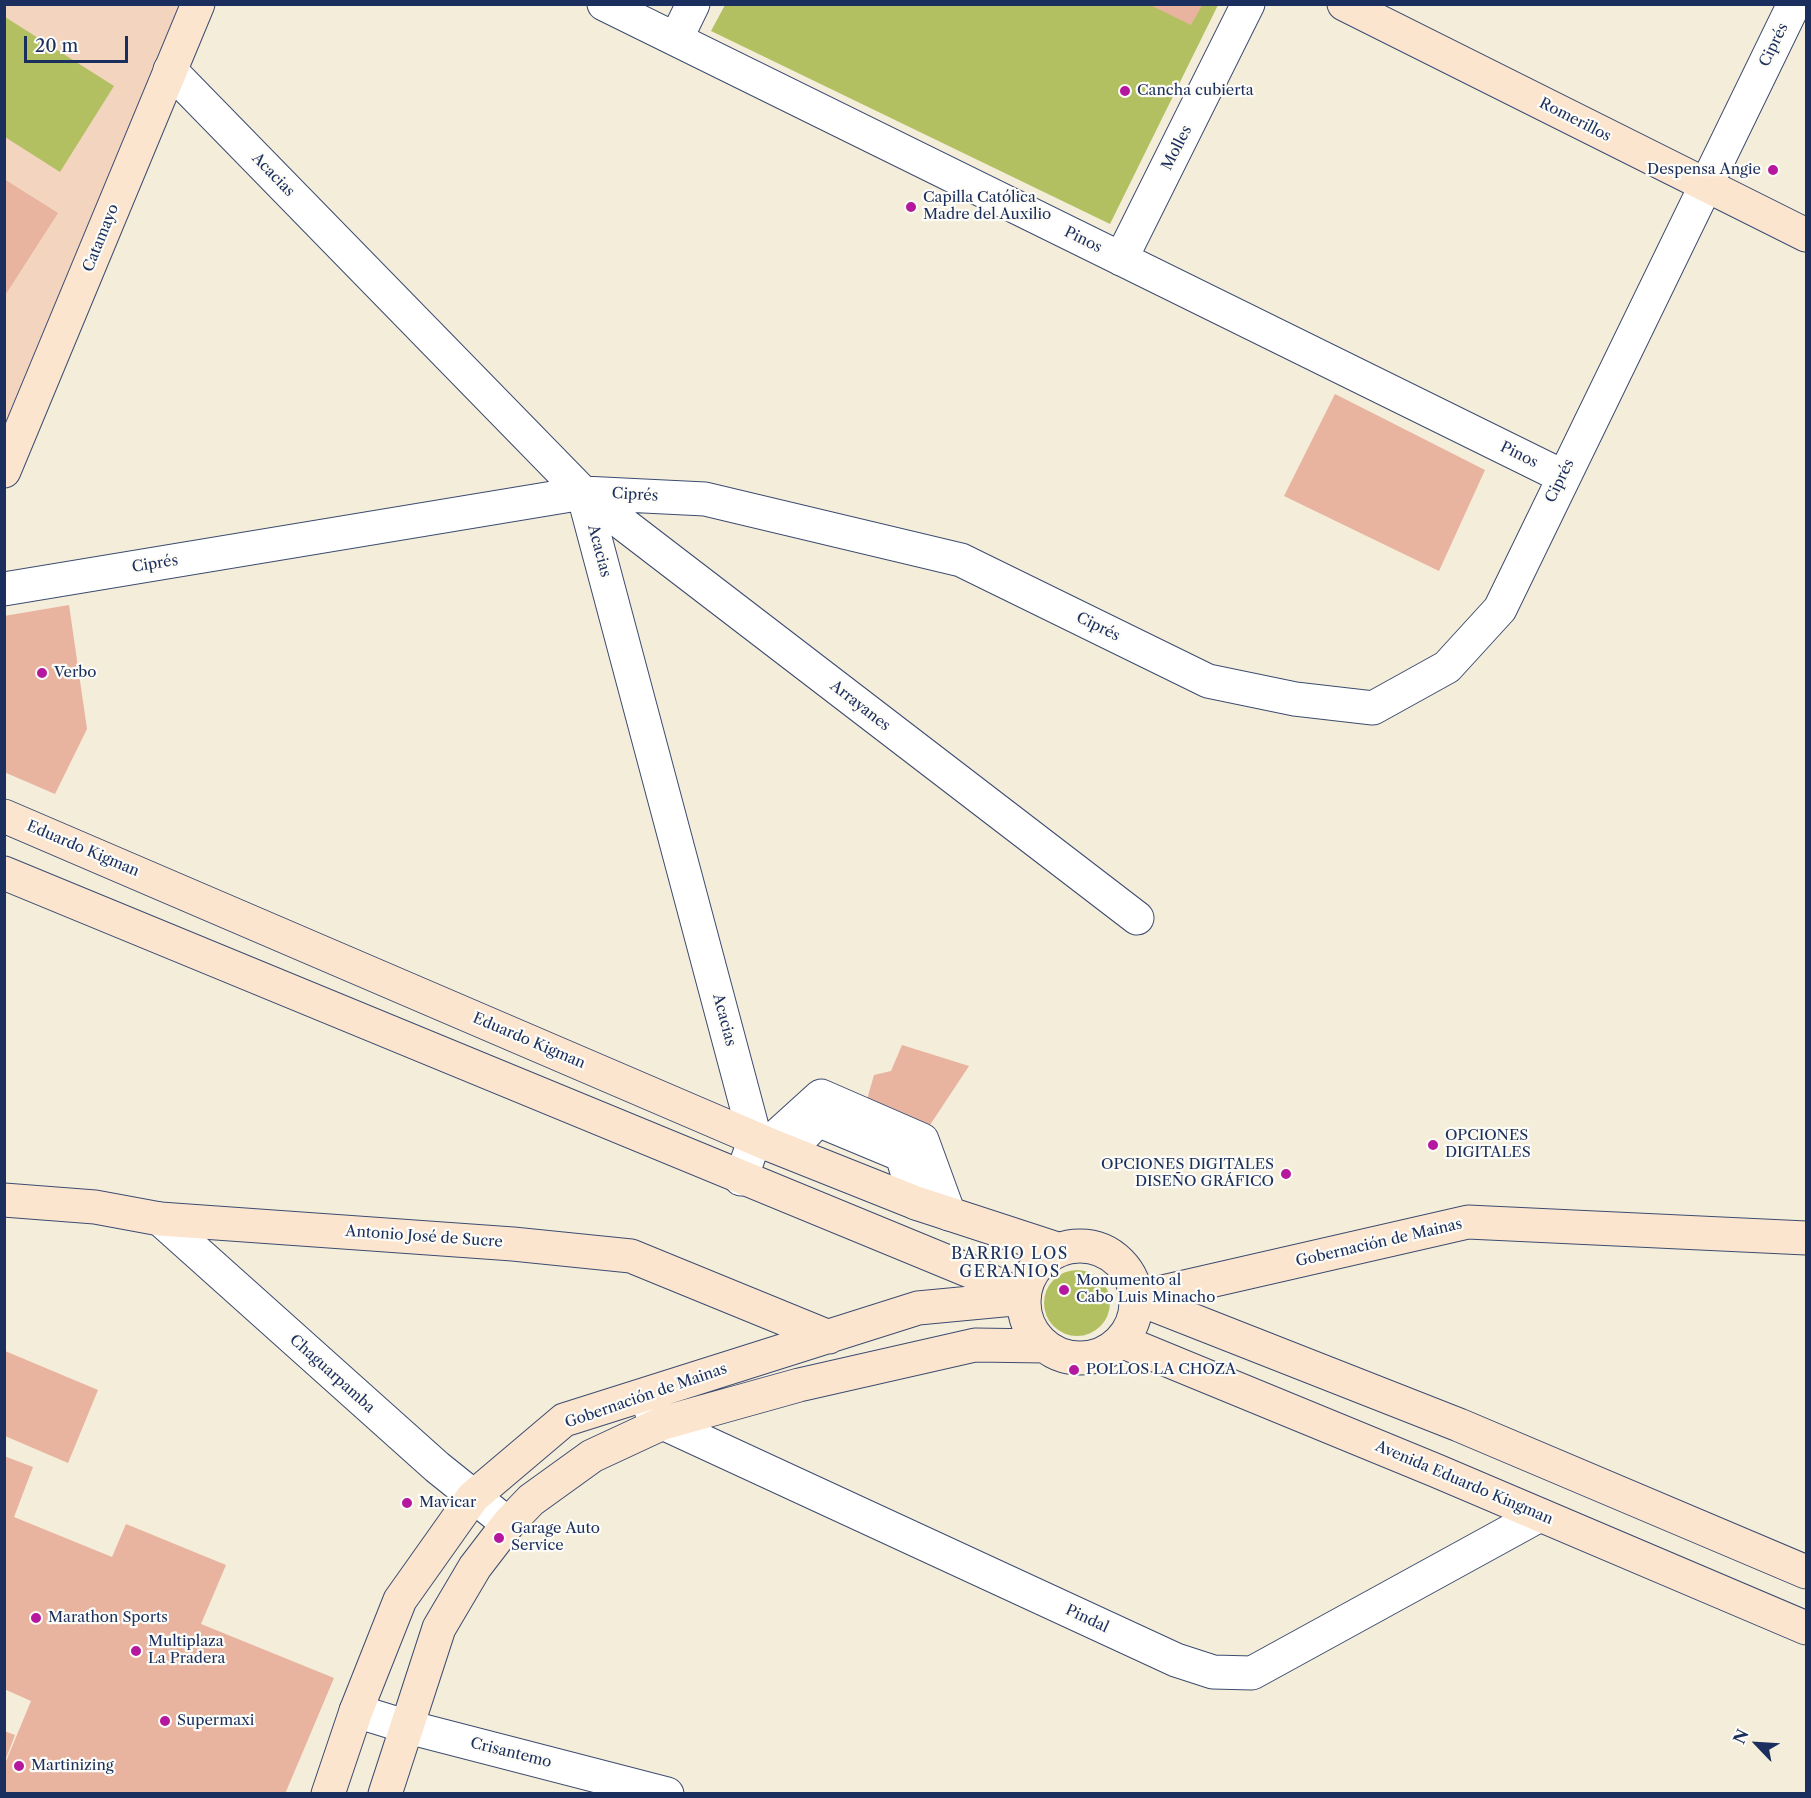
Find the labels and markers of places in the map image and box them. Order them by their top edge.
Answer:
place label: Cancha cubierta [1137,82,1254,100]
marker: Cancha cubierta [1118,84,1132,98]
place label: Despensa Angie [1647,161,1761,179]
marker: Despensa Angie [1766,163,1780,177]
place label: Capilla Católica Madre del Auxilio [923,189,1051,224]
marker: Capilla Católica Madre del Auxilio [904,200,918,214]
place label: Verbo [54,664,96,682]
marker: Verbo [35,666,49,680]
place label: OPCIONES DIGITALES [1445,1127,1531,1162]
marker: OPCIONES DIGITALES [1426,1138,1440,1152]
place label: OPCIONES DIGITALES DISEÑO GRÁFICO [1101,1156,1274,1191]
marker: OPCIONES DIGITALES DISEÑO GRÁFICO [1279,1167,1293,1181]
place label: Monumento al Cabo Luis Minacho [1076,1272,1215,1307]
marker: Monumento al Cabo Luis Minacho [1057,1283,1071,1297]
place label: POLLOS LA CHOZA [1086,1361,1236,1379]
marker: POLLOS LA CHOZA [1067,1363,1081,1377]
place label: Mavicar [419,1494,476,1512]
marker: Mavicar [400,1496,414,1510]
place label: Garage Auto Service [511,1520,600,1555]
marker: Garage Auto Service [492,1531,506,1545]
place label: Marathon Sports [48,1609,168,1627]
marker: Marathon Sports [29,1611,43,1625]
place label: Multiplaza La Pradera [148,1633,225,1668]
marker: Multiplaza La Pradera [129,1644,143,1658]
place label: Supermaxi [177,1712,254,1730]
marker: Supermaxi [158,1714,172,1728]
place label: Martinizing [31,1757,114,1775]
marker: Martinizing [12,1759,26,1773]

